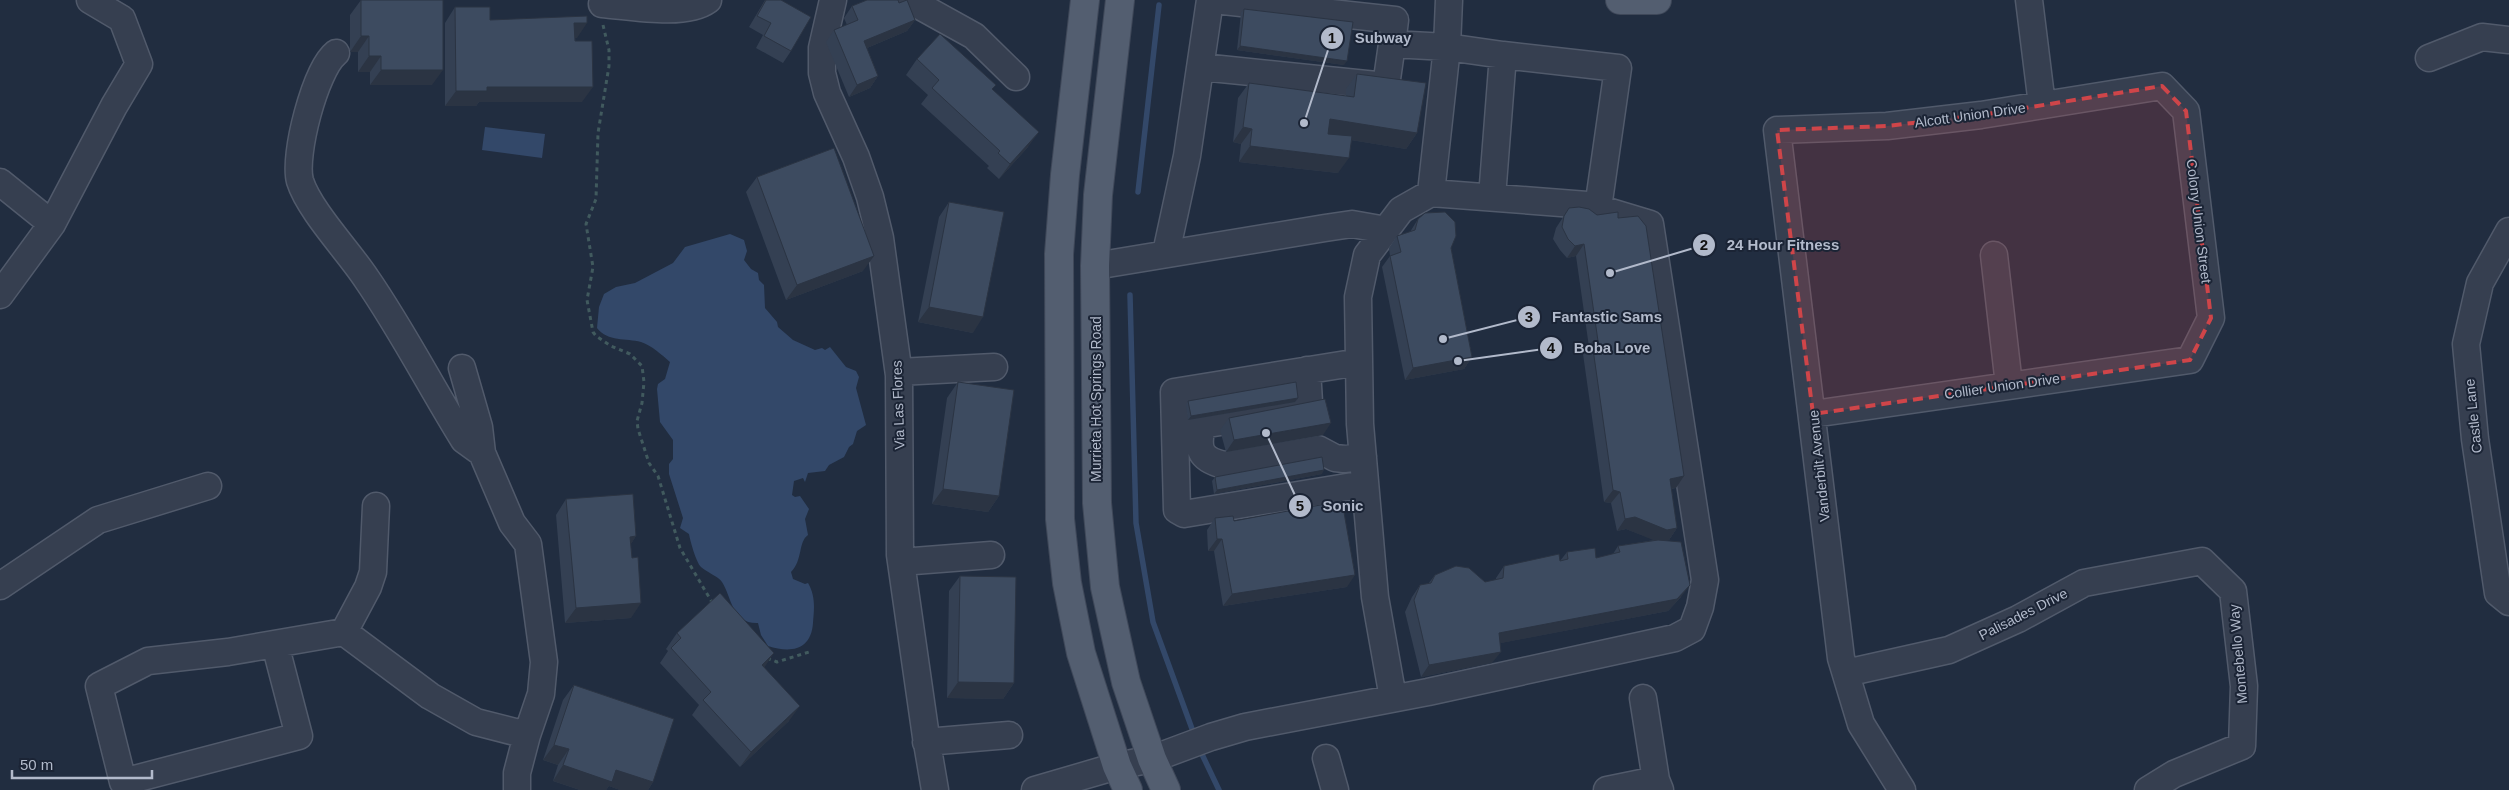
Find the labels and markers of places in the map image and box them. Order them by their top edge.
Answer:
callout: Subway [1319,23,1421,53]
callout: 24 Hour Fitness [1692,230,1849,260]
callout: Fantastic Sams [1516,302,1672,332]
callout: Boba Love [1538,333,1660,363]
callout: Sonic [1288,491,1374,521]

